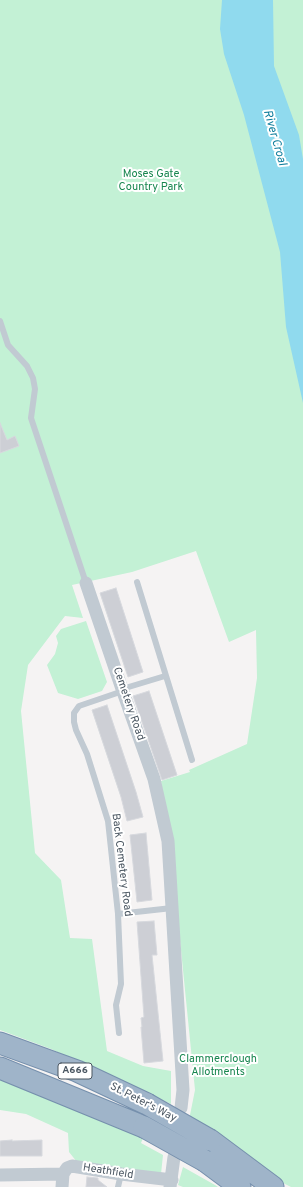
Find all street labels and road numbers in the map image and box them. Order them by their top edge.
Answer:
street label: Cemetery Road [109,666,147,742]
street label: Back Cemetery Road [108,813,134,917]
road number: A666 [58,1063,92,1079]
street label: St. Peter's Way [107,1080,179,1126]
street label: Heathfield [82,1162,134,1182]

